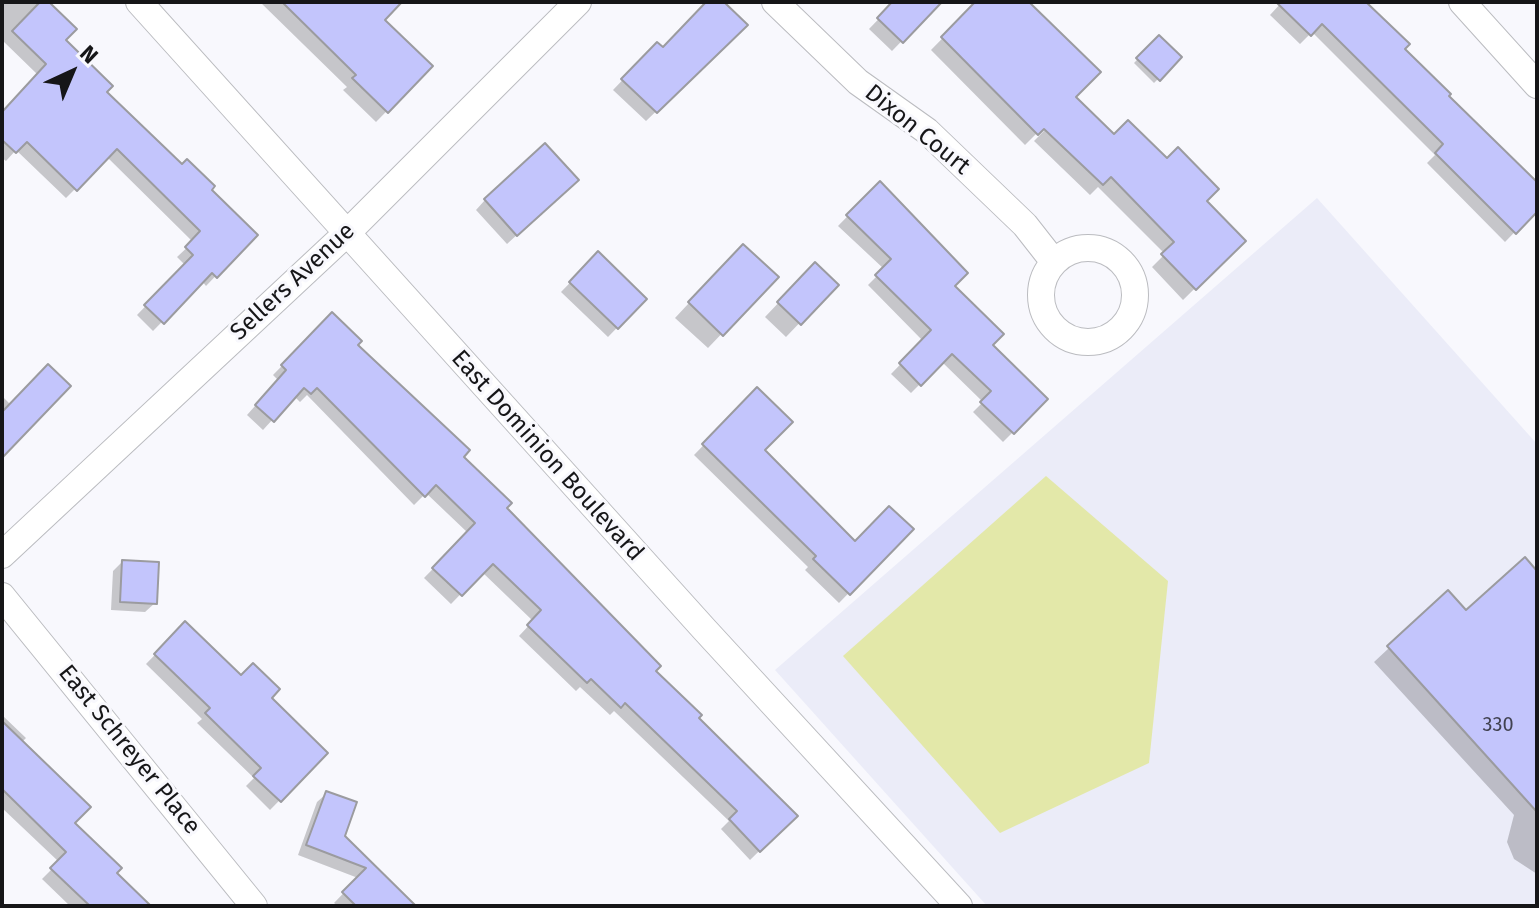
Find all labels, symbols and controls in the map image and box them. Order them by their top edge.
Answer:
north arrow [32,32,112,112]
text: N [74,40,104,69]
street label: Dixon Court [859,79,975,181]
street label: Sellers Avenue [225,217,361,347]
street label: East Dominion Boulevard [445,345,649,567]
street label: East Schreyer Place [52,659,206,841]
house number: 330 [1482,713,1514,737]

